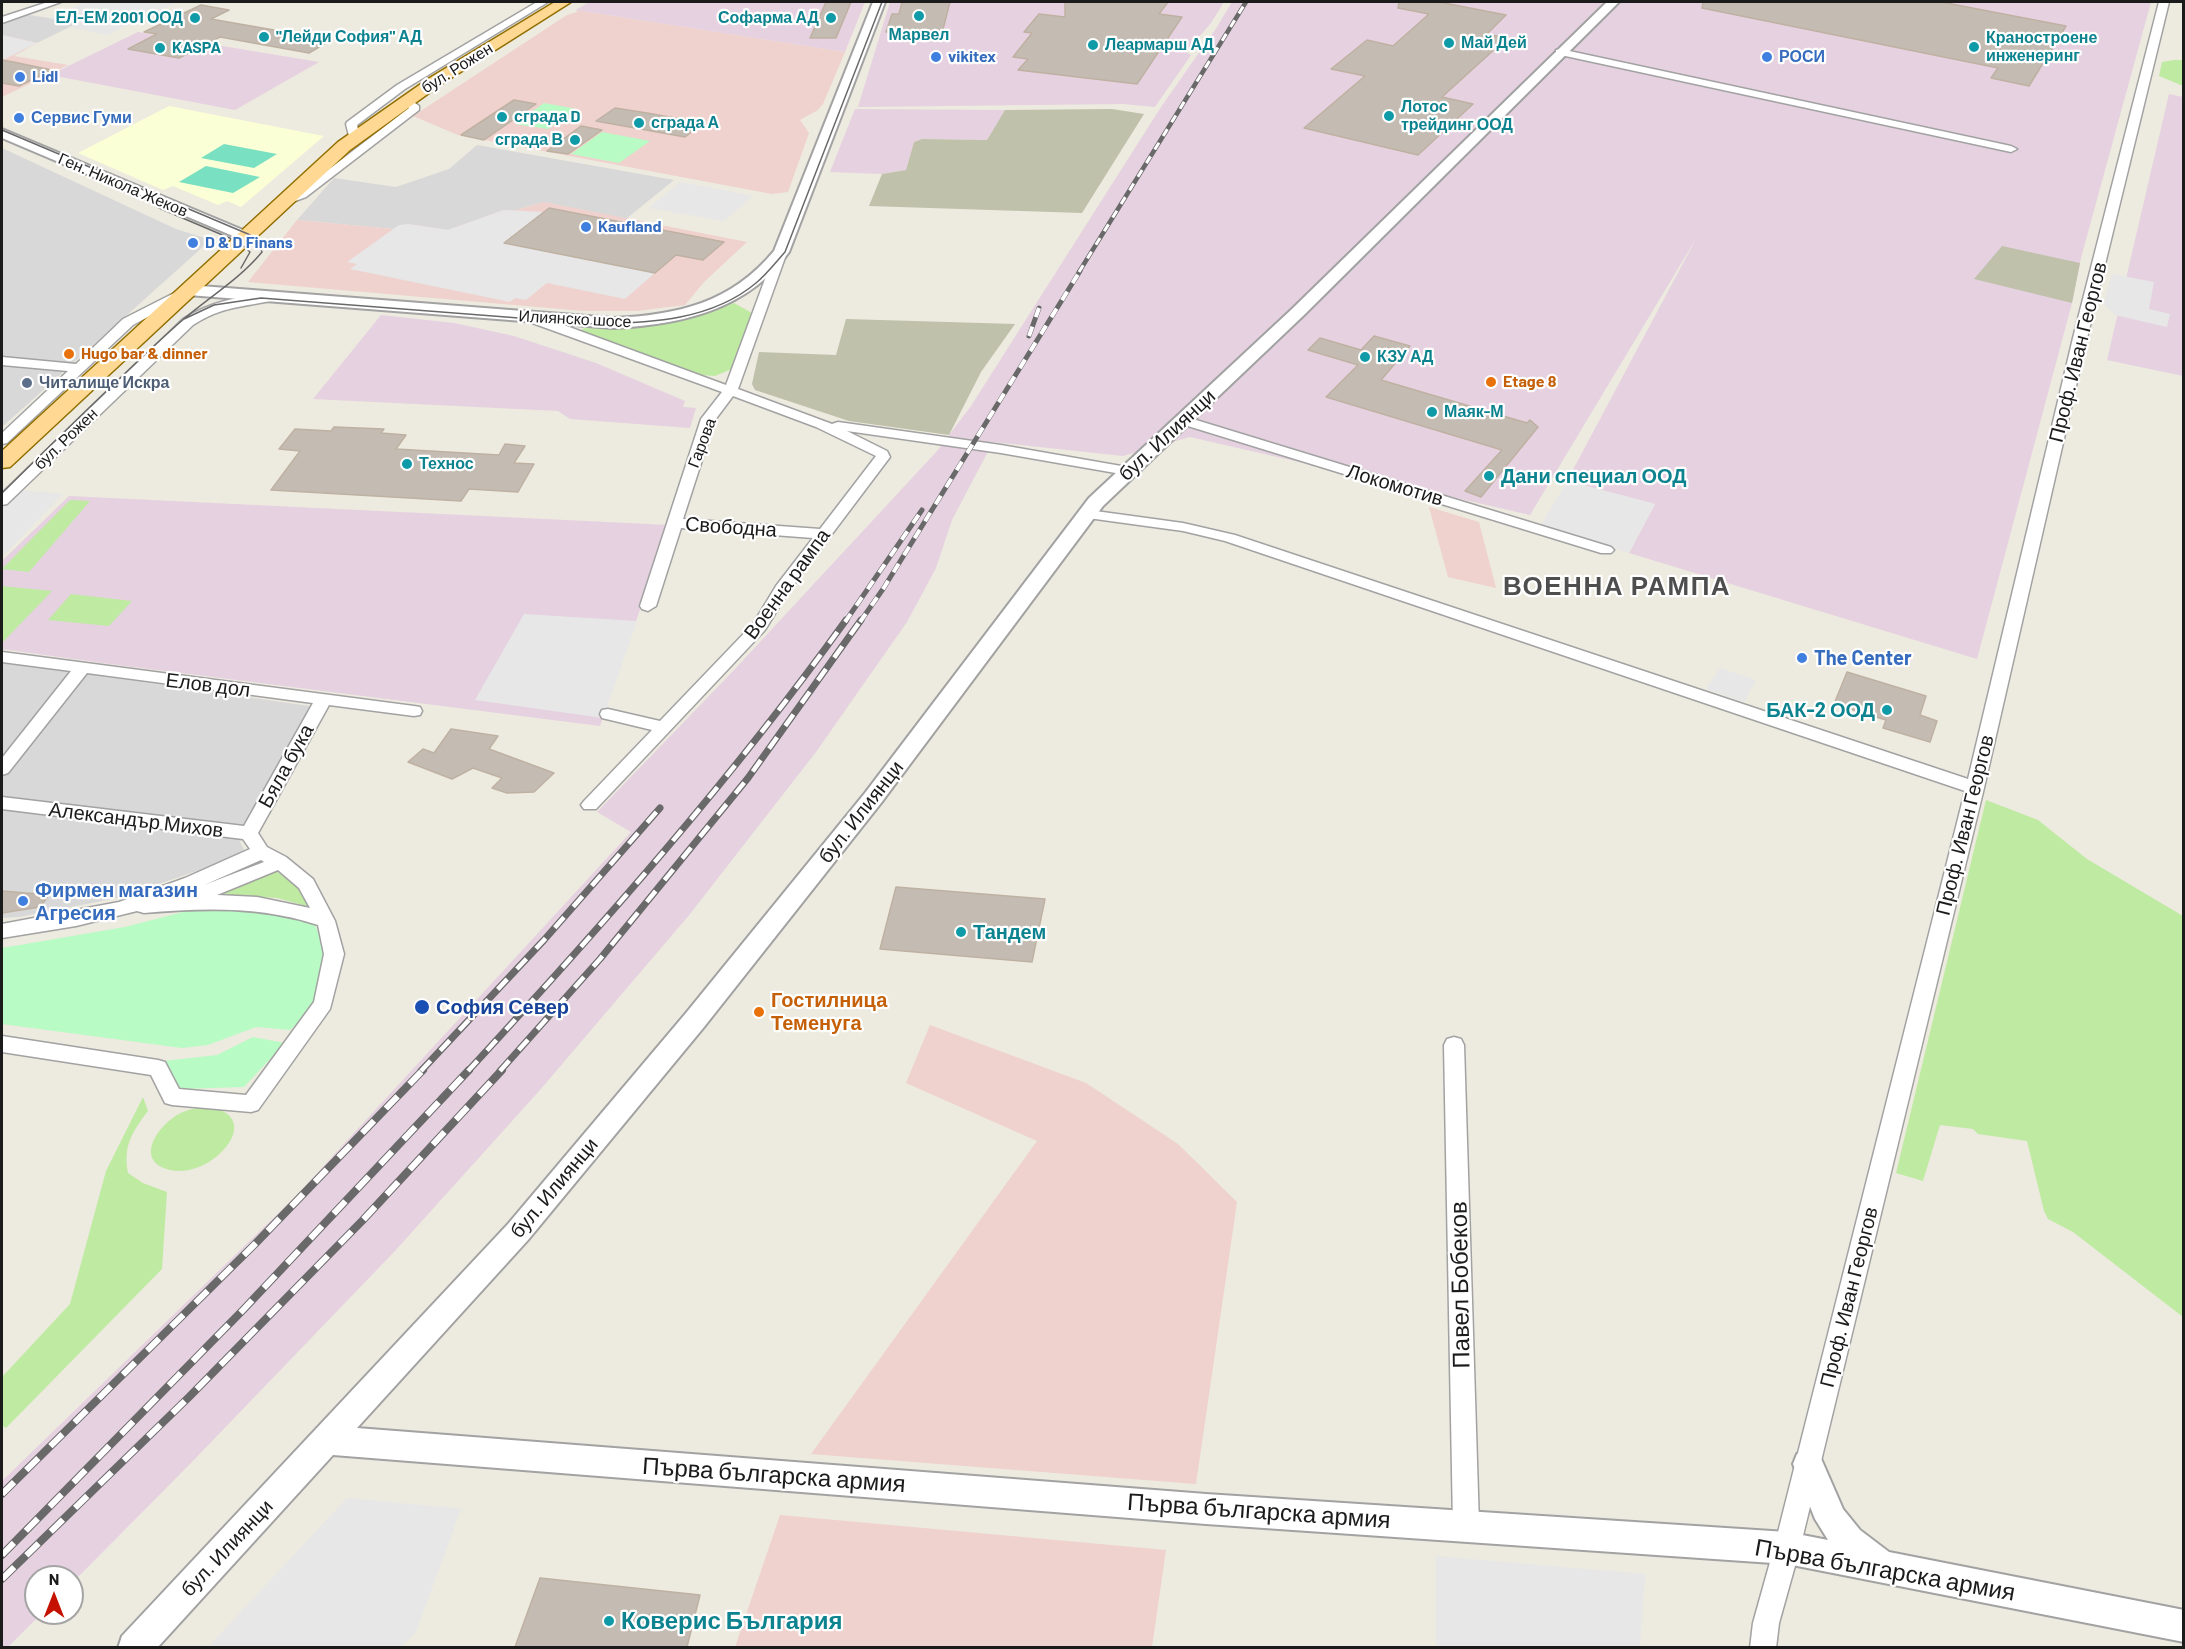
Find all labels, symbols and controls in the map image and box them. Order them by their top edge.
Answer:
place label: ЕЛ-ЕМ 2001 ООД [55,8,183,28]
place label: Софарма АД [718,8,819,28]
marker: Марвел [912,9,926,23]
marker: ЕЛ-ЕМ 2001 ООД [188,11,202,25]
marker: Софарма АД [824,11,838,25]
place label: Марвел [889,25,949,45]
place label: "Лейди София" АД [276,27,422,47]
place label: Краностроене инженеринг [1986,28,2097,66]
marker: "Лейди София" АД [257,30,271,44]
place label: Май Дей [1461,33,1527,53]
place label: Леармарш АД [1105,35,1214,55]
marker: Май Дей [1442,36,1456,50]
place label: KASPA [172,38,221,58]
marker: Леармарш АД [1086,38,1100,52]
street label: бул. Рожен [418,39,496,97]
marker: Краностроене инженеринг [1967,40,1981,54]
marker: KASPA [153,41,167,55]
place label: vikitex [948,47,996,67]
place label: РОСИ [1779,47,1825,67]
marker: vikitex [929,50,943,64]
marker: РОСИ [1760,50,1774,64]
place label: Lidl [32,67,58,87]
marker: Lidl [13,70,27,84]
place label: Лотос трейдинг ООД [1401,97,1513,135]
place label: сграда D [514,107,580,127]
place label: Сервис Гуми [31,108,132,128]
marker: Лотос трейдинг ООД [1382,109,1396,123]
marker: сграда D [495,110,509,124]
marker: Сервис Гуми [12,111,26,125]
place label: сграда А [651,113,719,133]
marker: сграда А [632,116,646,130]
place label: сграда В [495,130,563,150]
marker: сграда В [568,133,582,147]
street label: Ген. Никола Жеков [55,149,191,221]
place label: Kaufland [598,217,661,237]
marker: Kaufland [579,220,593,234]
place label: D & D Finans [205,233,293,253]
marker: D & D Finans [186,236,200,250]
street label: Проф. Иван Георгов [2044,259,2112,445]
street label: Илиянско шосе [518,306,632,332]
place label: Hugo bar & dinner [81,344,208,364]
marker: Hugo bar & dinner [62,347,76,361]
place label: КЗУ АД [1377,347,1433,367]
marker: КЗУ АД [1358,350,1372,364]
place label: Etage 8 [1503,372,1556,392]
place label: Читалище Искра [39,373,169,393]
marker: Etage 8 [1484,375,1498,389]
marker: Читалище Искра [20,376,34,390]
street label: бул. Илиянци [1114,384,1220,486]
place label: Маяк-М [1444,402,1504,422]
street label: бул. Рожен [30,404,102,474]
marker: Маяк-М [1425,405,1439,419]
street label: Гарова [684,415,720,471]
place label: Технос [419,454,474,474]
marker: Технос [400,457,414,471]
street label: Локомотив [1344,459,1446,511]
place label: Дани специал ООД [1501,464,1687,488]
marker: Дани специал ООД [1482,469,1496,483]
street label: Свободна [684,512,778,542]
street label: Военна рампа [739,524,835,644]
district label: ВОЕННА РАМПА [1503,570,1731,602]
place label: The Center [1814,646,1912,670]
marker: The Center [1795,651,1809,665]
street label: Елов дол [164,668,252,702]
place label: БАК-2 ООД [1766,698,1875,722]
marker: БАК-2 ООД [1880,703,1894,717]
street label: Бяла бука [253,720,319,812]
street label: Проф. Иван Георгов [1931,732,1999,918]
street label: бул. Илиянци [814,756,908,868]
street label: Александър Михов [47,797,225,843]
place label: Фирмен магазин Агресия [35,878,198,925]
marker: Фирмен магазин Агресия [16,894,30,908]
place label: Тандем [973,920,1046,944]
marker: Тандем [954,925,968,939]
place label: Гостилница Теменуга [771,988,887,1035]
place label: София Север [436,995,569,1019]
marker: София Север [413,998,431,1016]
marker: Гостилница Теменуга [752,1005,766,1019]
street label: бул. Илиянци [505,1133,603,1243]
street label: Павел Бобеков [1444,1201,1476,1369]
street label: Проф. Иван Георгов [1815,1204,1883,1390]
street label: Първа българска армия [641,1451,907,1499]
street label: Първа българска армия [1126,1487,1392,1535]
street label: бул. Илиянци [176,1495,278,1601]
street label: Първа българска армия [1753,1533,2017,1607]
north arrow [24,1565,84,1625]
text: N [49,1569,59,1588]
place label: Коверис България [621,1607,842,1635]
marker: Коверис България [602,1614,616,1628]

